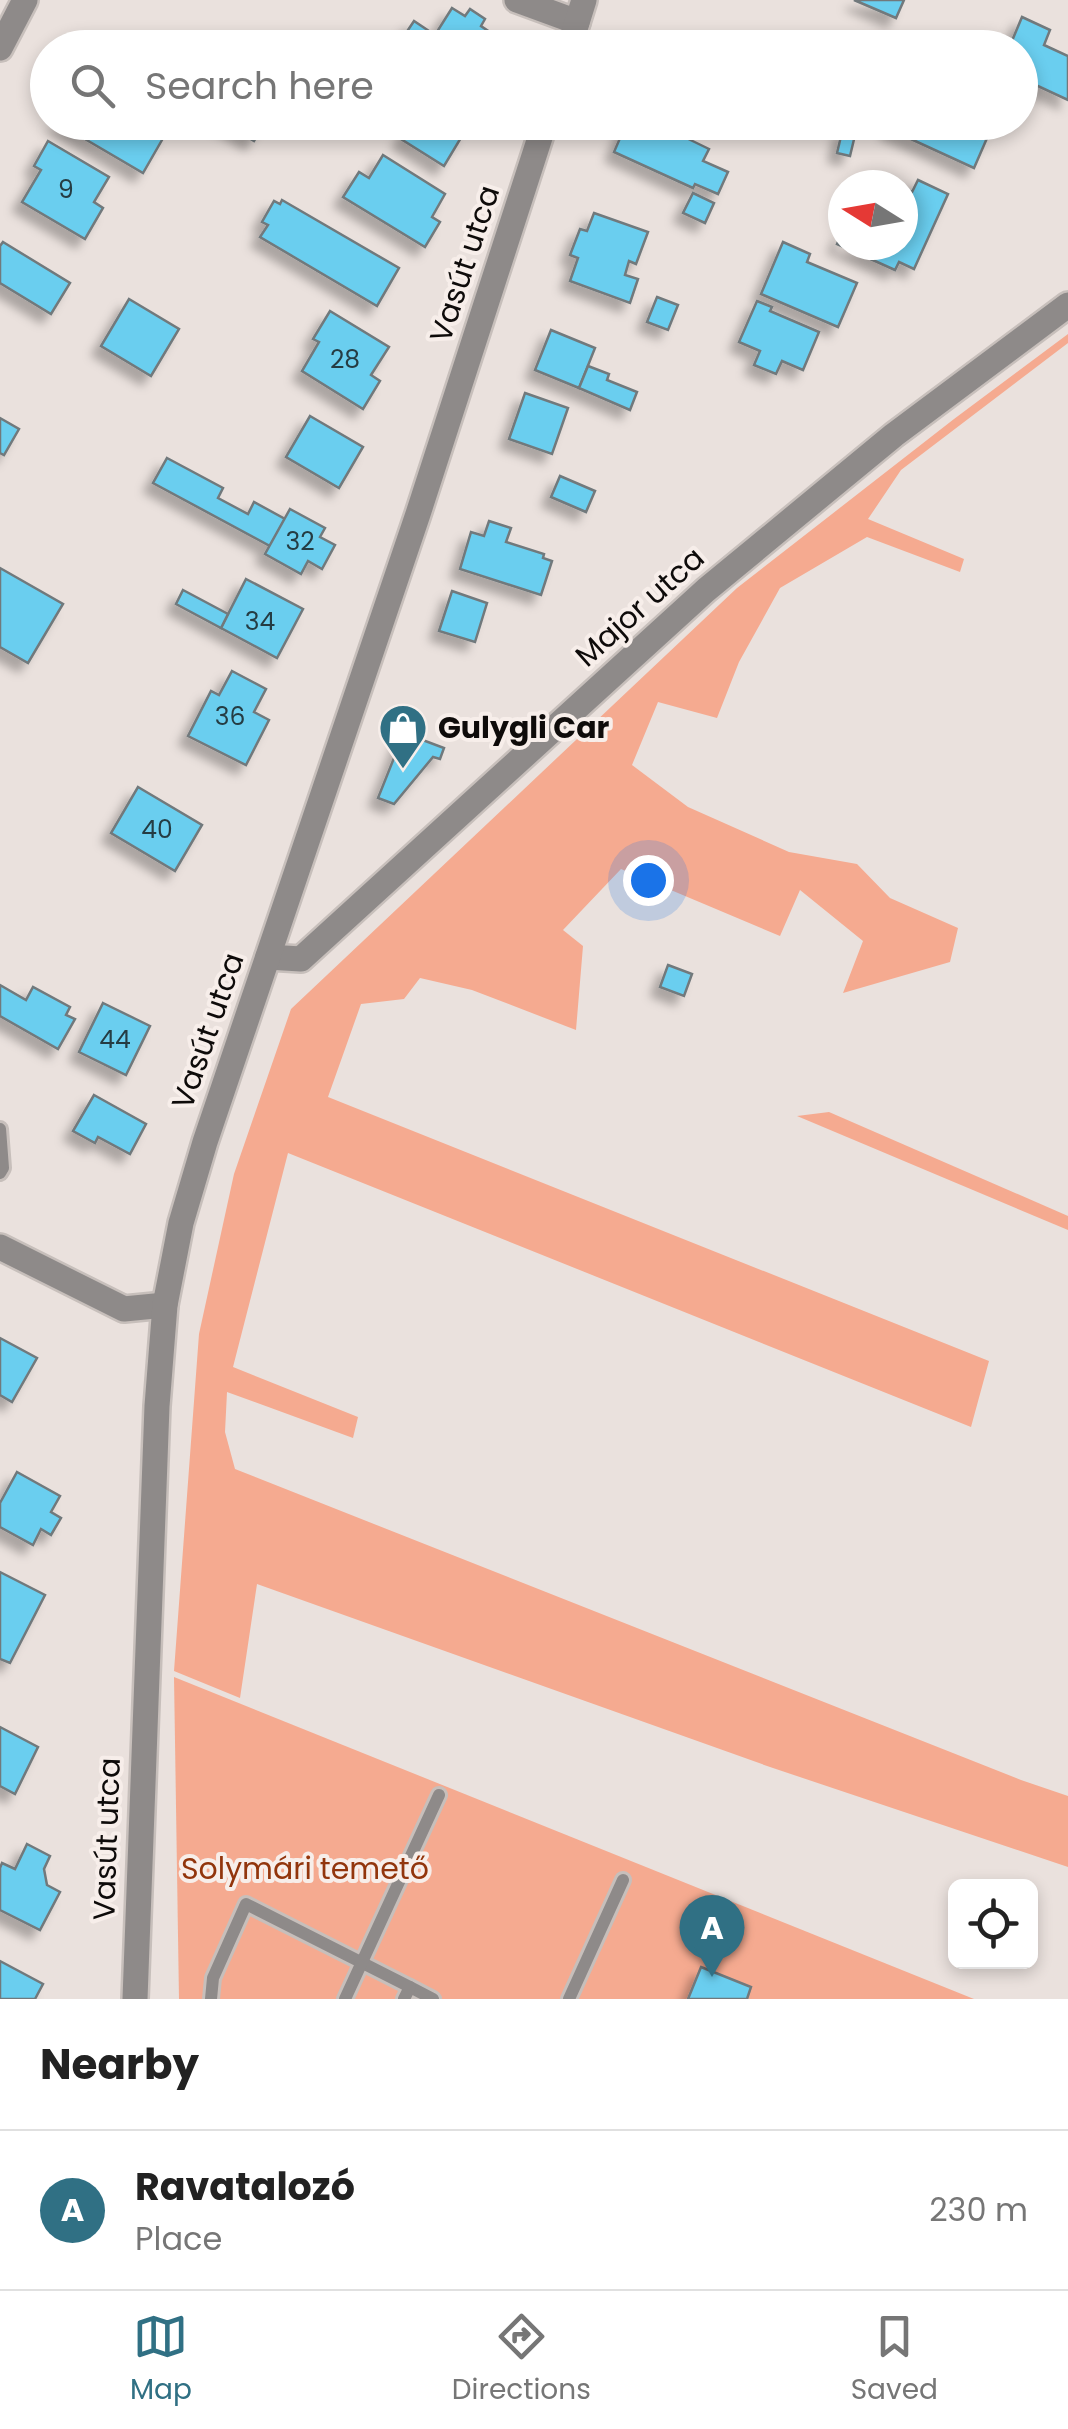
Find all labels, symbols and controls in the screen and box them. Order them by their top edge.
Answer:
search box [30,30,1038,140]
icon: search [65,58,120,113]
text: Search here [145,59,374,112]
north arrow [828,170,918,260]
house number: 9 [58,172,74,207]
street label: Vasút utca [419,180,510,348]
house number: 28 [330,342,360,377]
house number: 32 [285,524,315,559]
street label: Major utca [566,537,714,676]
house number: 34 [245,604,275,639]
house number: 36 [215,699,245,734]
shop icon: Gulygli Car [377,702,429,770]
place label: Gulygli Car [438,706,610,749]
house number: 40 [141,812,173,847]
your location [623,855,674,906]
street label: Vasút utca [161,947,254,1115]
house number: 44 [99,1022,131,1057]
street label: Vasút utca [82,1757,131,1921]
park label: Solymári temető [181,1847,429,1890]
map controls [948,1879,1038,1969]
button: locate [948,1879,1038,1969]
pin: A [680,1894,744,1977]
text: Nearby [40,2035,199,2094]
text: Ravatalozó [135,2160,355,2213]
text: A [61,2187,84,2232]
text: 230 m [929,2187,1028,2232]
text: Place [135,2216,222,2261]
tab: Map [130,2309,192,2411]
tab: Directions [452,2309,591,2411]
tab: Saved [851,2309,938,2411]

